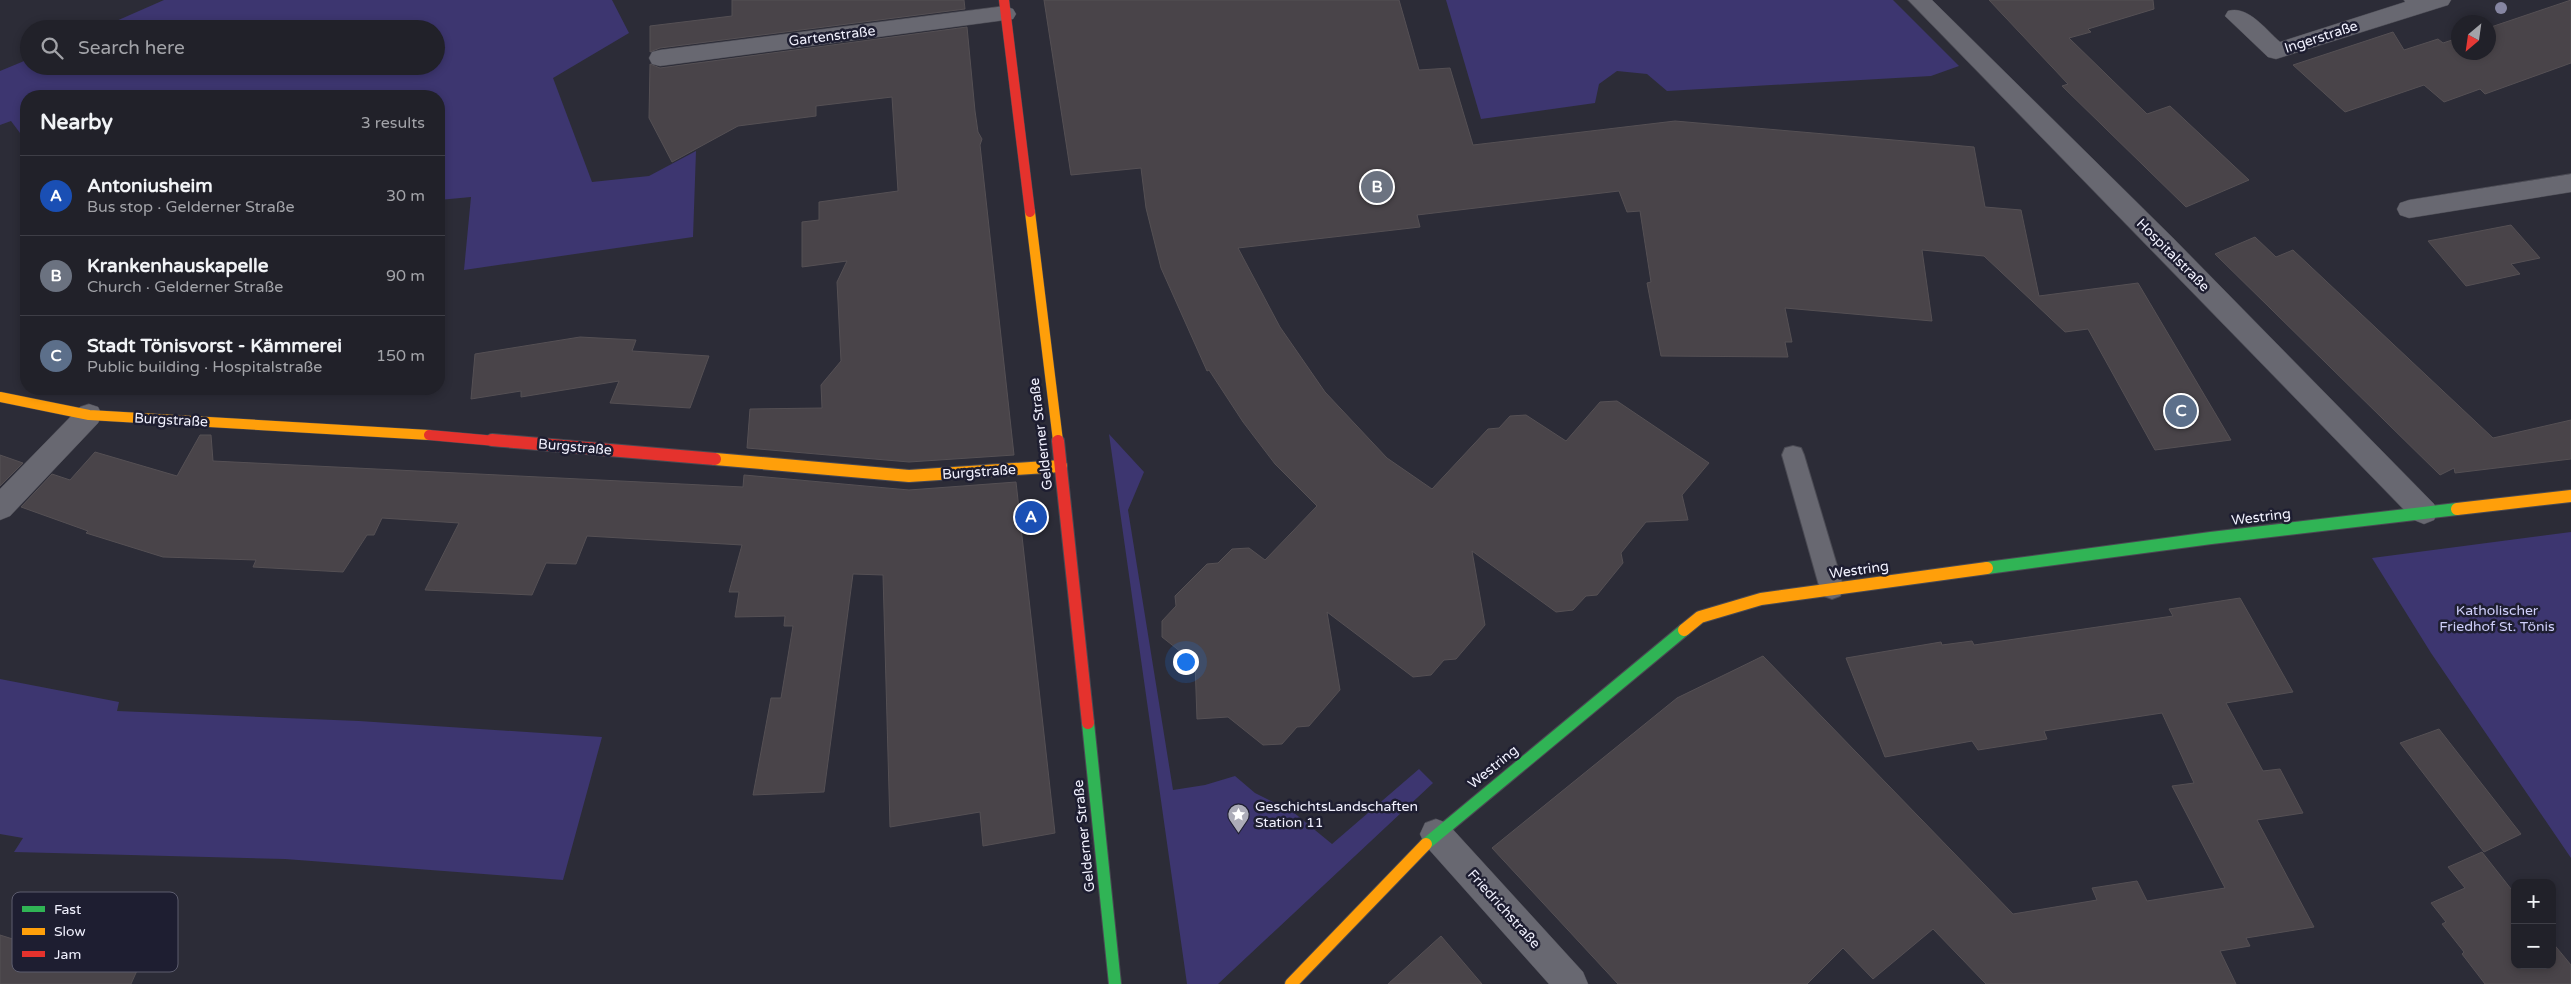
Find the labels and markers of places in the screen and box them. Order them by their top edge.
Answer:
pin: B [1361,168,1393,206]
pin: C [2165,392,2197,430]
pin: A [1015,498,1047,536]
place label: GeschichtsLandschaften Station 11 [1255,798,1418,831]
place icon: GeschichtsLandschaften Station 11 [1227,802,1251,833]

